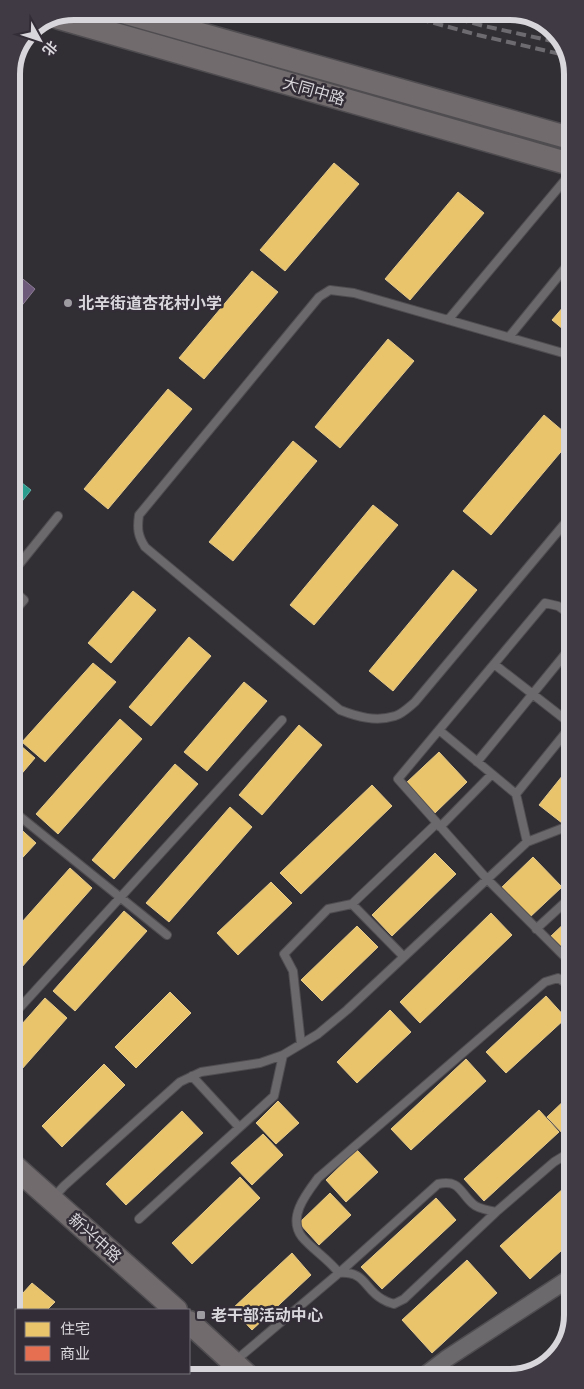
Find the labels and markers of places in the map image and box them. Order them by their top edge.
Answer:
place label: 北辛街道杏花村小学 [78,293,222,314]
marker: 北辛街道杏花村小学 [62,297,74,309]
place label: 老干部活动中心 [211,1305,323,1326]
marker: 老干部活动中心 [195,1309,207,1321]

